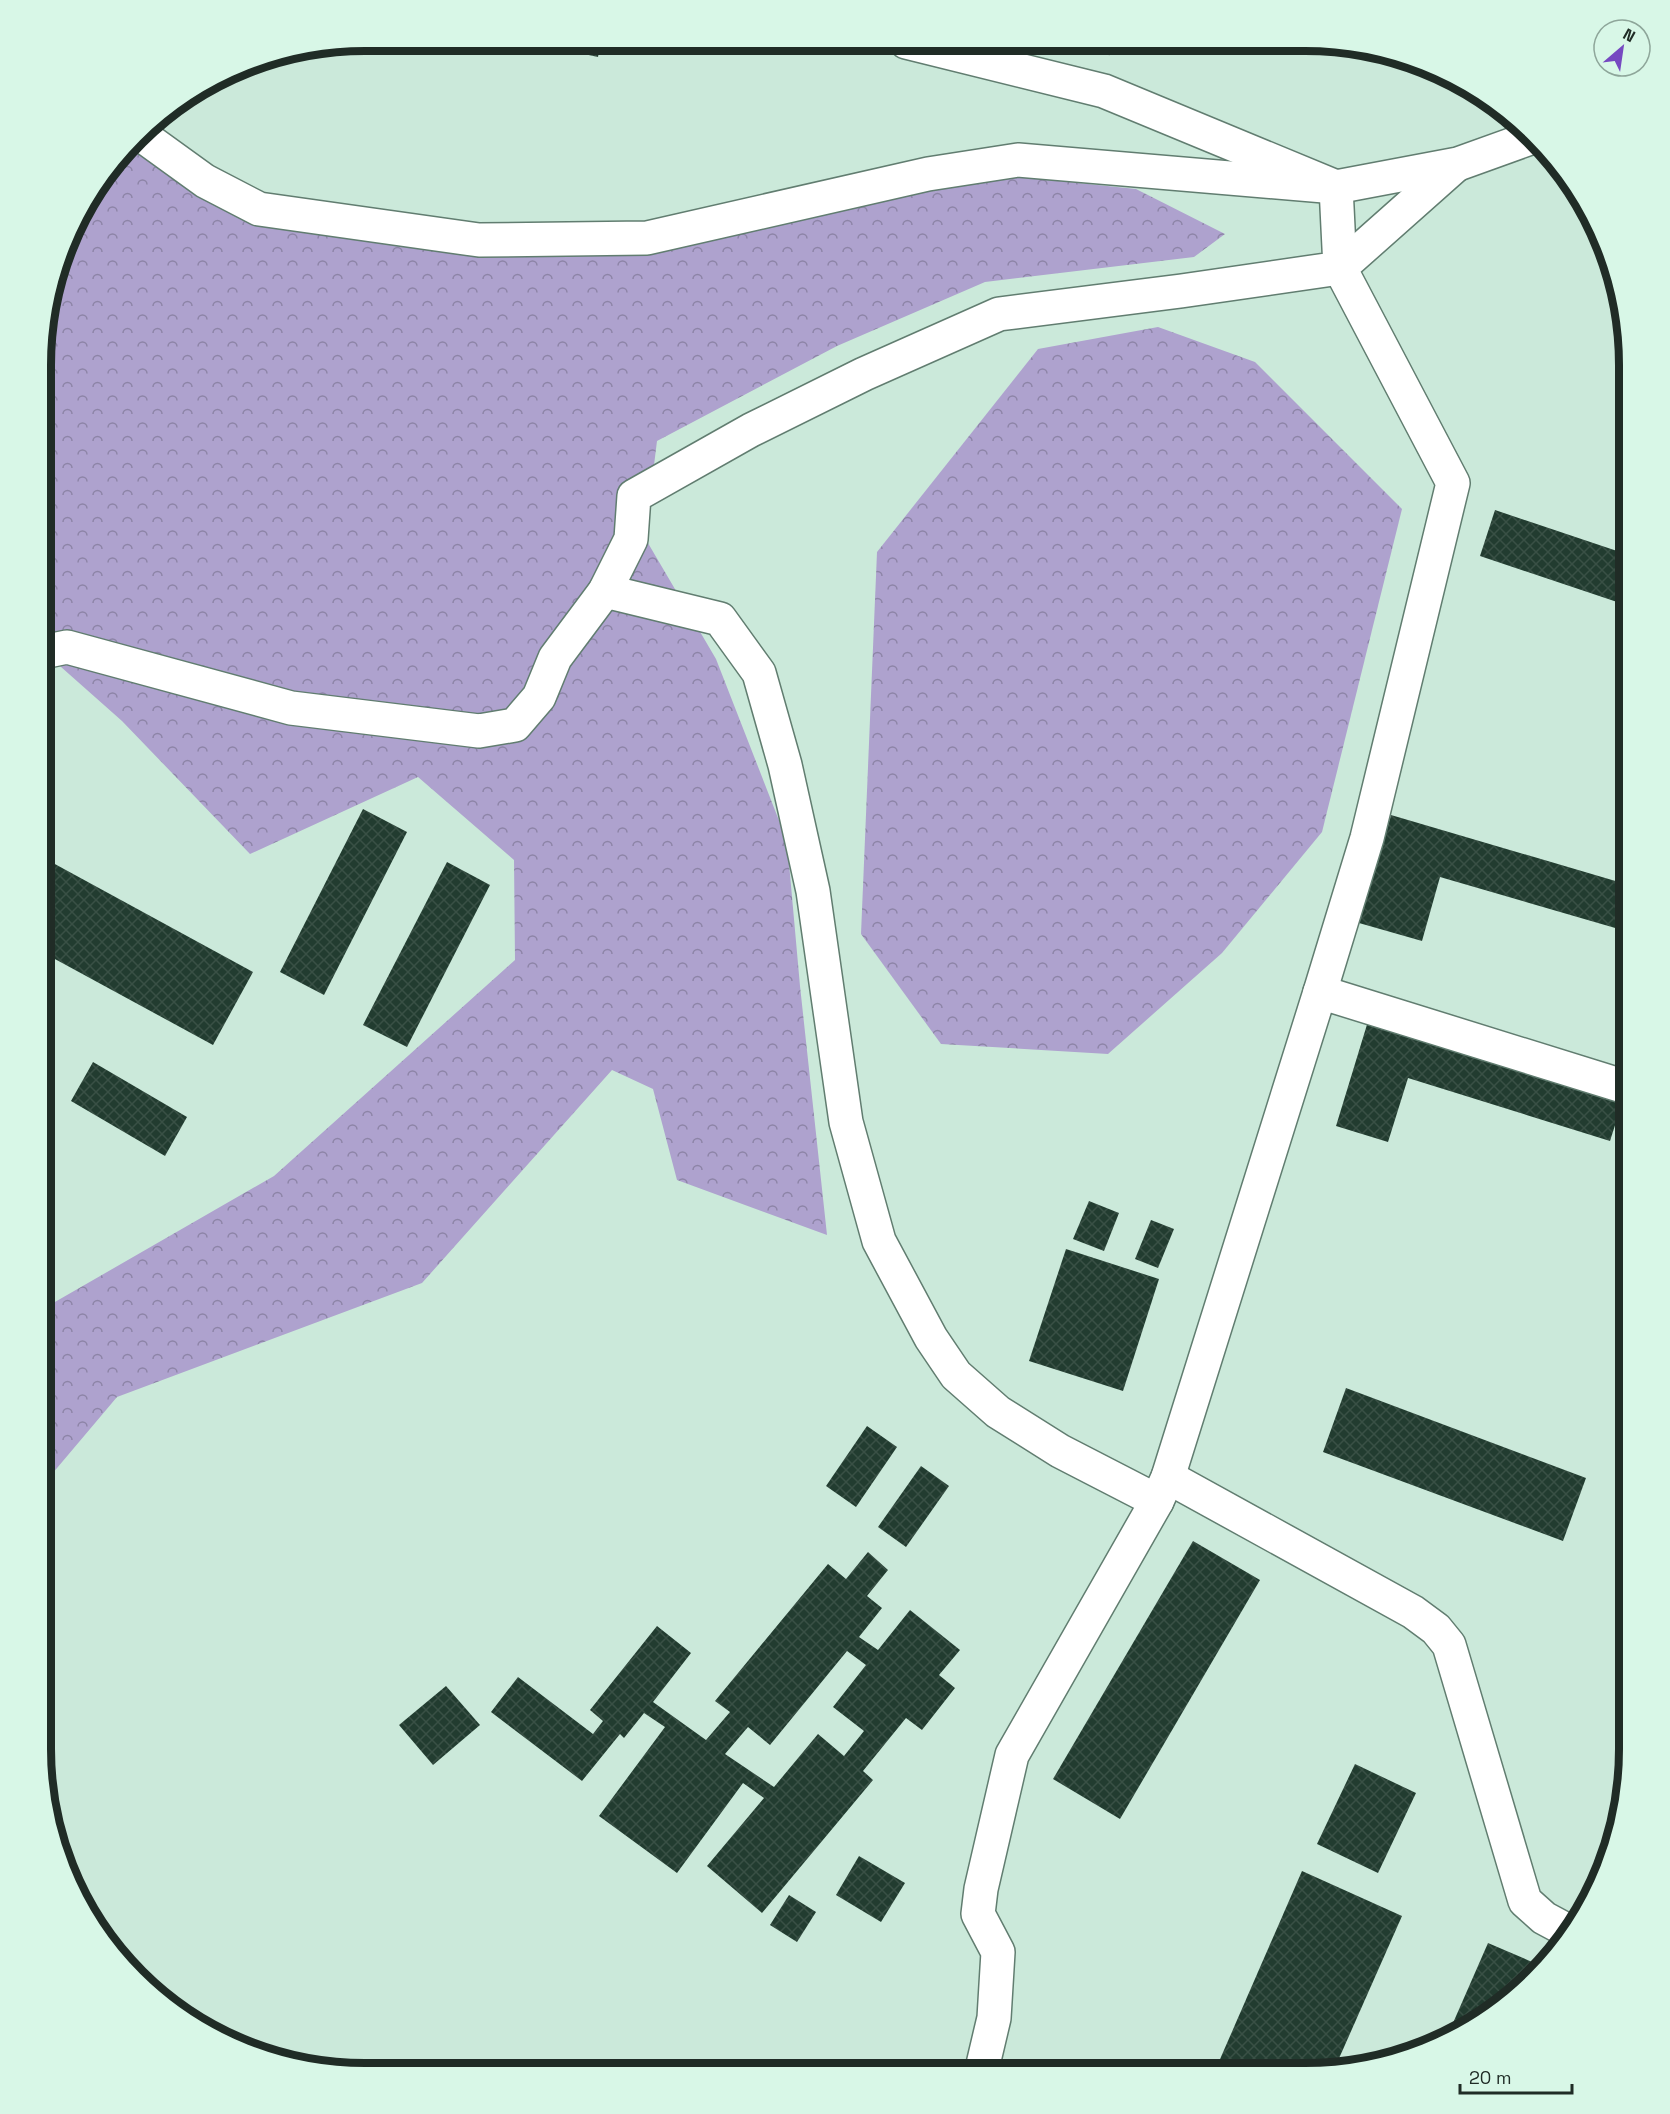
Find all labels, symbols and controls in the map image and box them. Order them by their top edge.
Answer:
north arrow [1592,18,1652,78]
text: N [1619,24,1639,47]
scale bar [1460,2057,1572,2095]
text: 20 m [1469,2066,1512,2089]

